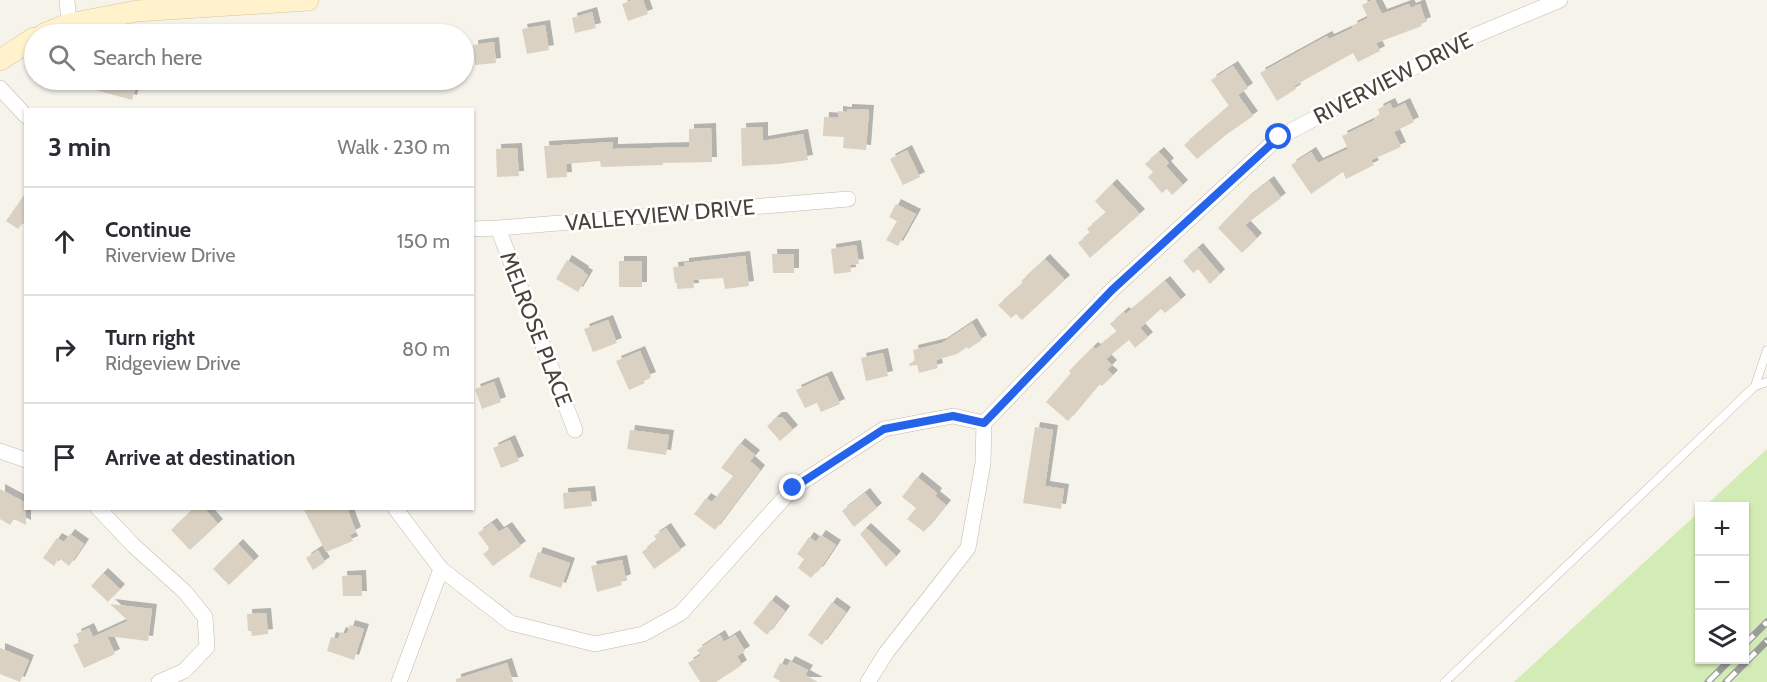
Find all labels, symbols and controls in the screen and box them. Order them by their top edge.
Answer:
search box [24,24,474,90]
street label: RIVERVIEW DRIVE [1309,26,1477,130]
icon: search [45,41,78,74]
text: Search here [93,44,202,71]
route start [1265,123,1291,149]
text: 3 min [48,131,111,163]
text: Walk · 230 m [338,135,450,159]
street label: VALLEYVIEW DRIVE [564,193,756,237]
text: Continue [105,216,191,243]
icon: ahead [48,225,81,258]
text: 150 m [397,229,450,253]
text: Riverview Drive [105,243,236,267]
street label: MELROSE PLACE [494,248,578,410]
text: Turn right [105,324,195,351]
icon: right [48,333,81,366]
text: 80 m [402,337,450,361]
text: Ridgeview Drive [105,351,241,375]
icon: arrive [48,441,81,474]
text: Arrive at destination [105,444,295,471]
route end [779,474,805,500]
map controls [1695,502,1749,664]
button: + [1695,502,1749,556]
button: − [1695,556,1749,610]
button: layers [1695,610,1749,664]

